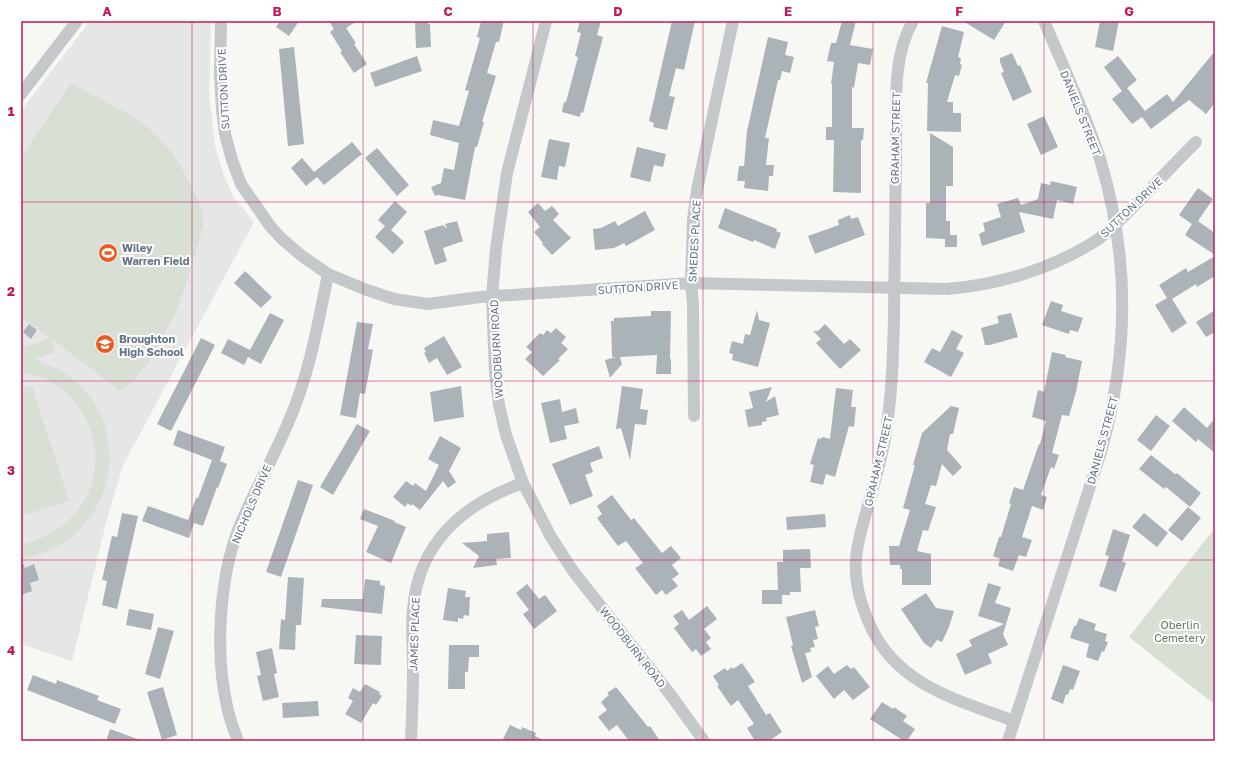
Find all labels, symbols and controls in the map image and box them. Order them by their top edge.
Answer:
text: A [102,3,112,19]
text: B [272,3,282,19]
text: C [443,3,453,19]
text: D [613,3,623,19]
text: E [784,3,792,19]
text: F [955,3,963,19]
text: G [1124,3,1134,19]
street label: SUTTON DRIVE [214,48,232,130]
street label: DANIELS STREET [1058,68,1104,158]
street label: GRAHAM STREET [888,92,902,184]
text: 1 [8,103,15,119]
street label: SUTTON DRIVE [1097,174,1165,240]
street label: SMEDES PLACE [685,199,703,283]
place label: Wiley Warren Field [122,241,190,267]
sports icon: Wiley Warren Field [97,242,119,264]
street label: SUTTON DRIVE [597,278,679,296]
text: 2 [7,283,15,299]
street label: WOODBURN ROAD [487,299,505,399]
place label: Broughton High School [119,332,184,358]
school or university icon: Broughton High School [94,333,116,355]
street label: DANIELS STREET [1084,394,1120,486]
street label: GRAHAM STREET [861,414,895,507]
text: 3 [7,462,15,478]
street label: NICHOLS DRIVE [229,462,274,545]
street label: JAMES PLACE [406,596,422,671]
street label: WOODBURN ROAD [597,604,669,690]
park label: Oberlin Cemetery [1154,618,1206,644]
text: 4 [7,642,15,658]

